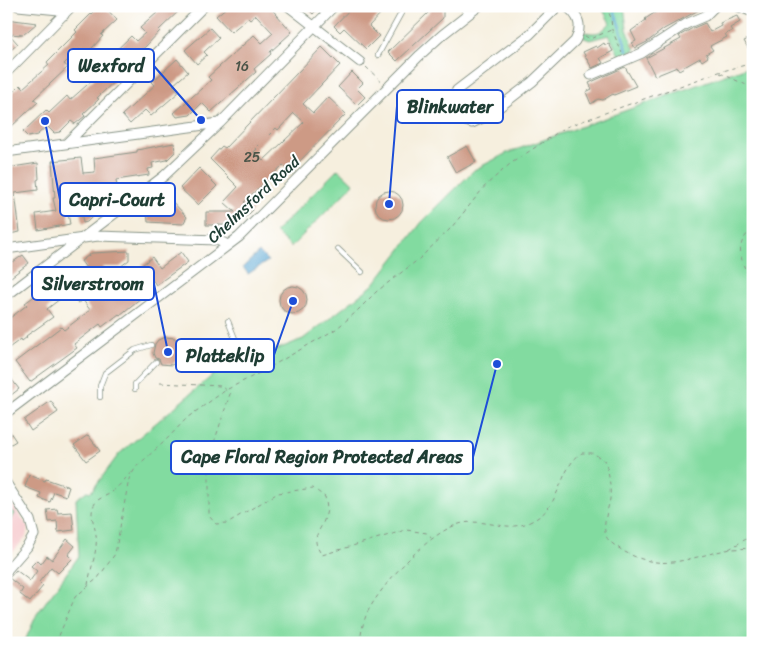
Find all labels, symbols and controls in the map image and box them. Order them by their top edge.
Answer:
callout: Wexford [68,49,154,82]
text: Wexford [78,50,146,82]
house number: 16 [235,54,249,79]
callout: Blinkwater [397,90,503,123]
text: Blinkwater [407,91,495,123]
house number: 25 [244,145,261,170]
street label: Chelmsford Road [200,147,308,251]
callout: Capri-Court [60,183,175,216]
text: Capri-Court [68,184,165,216]
callout: Silverstroom [32,267,154,300]
text: Silverstroom [41,268,144,300]
callout: Platteklip [176,339,274,372]
text: Platteklip [186,340,265,372]
callout: Cape Floral Region Protected Areas [171,441,473,474]
text: Cape Floral Region Protected Areas [180,441,464,473]

